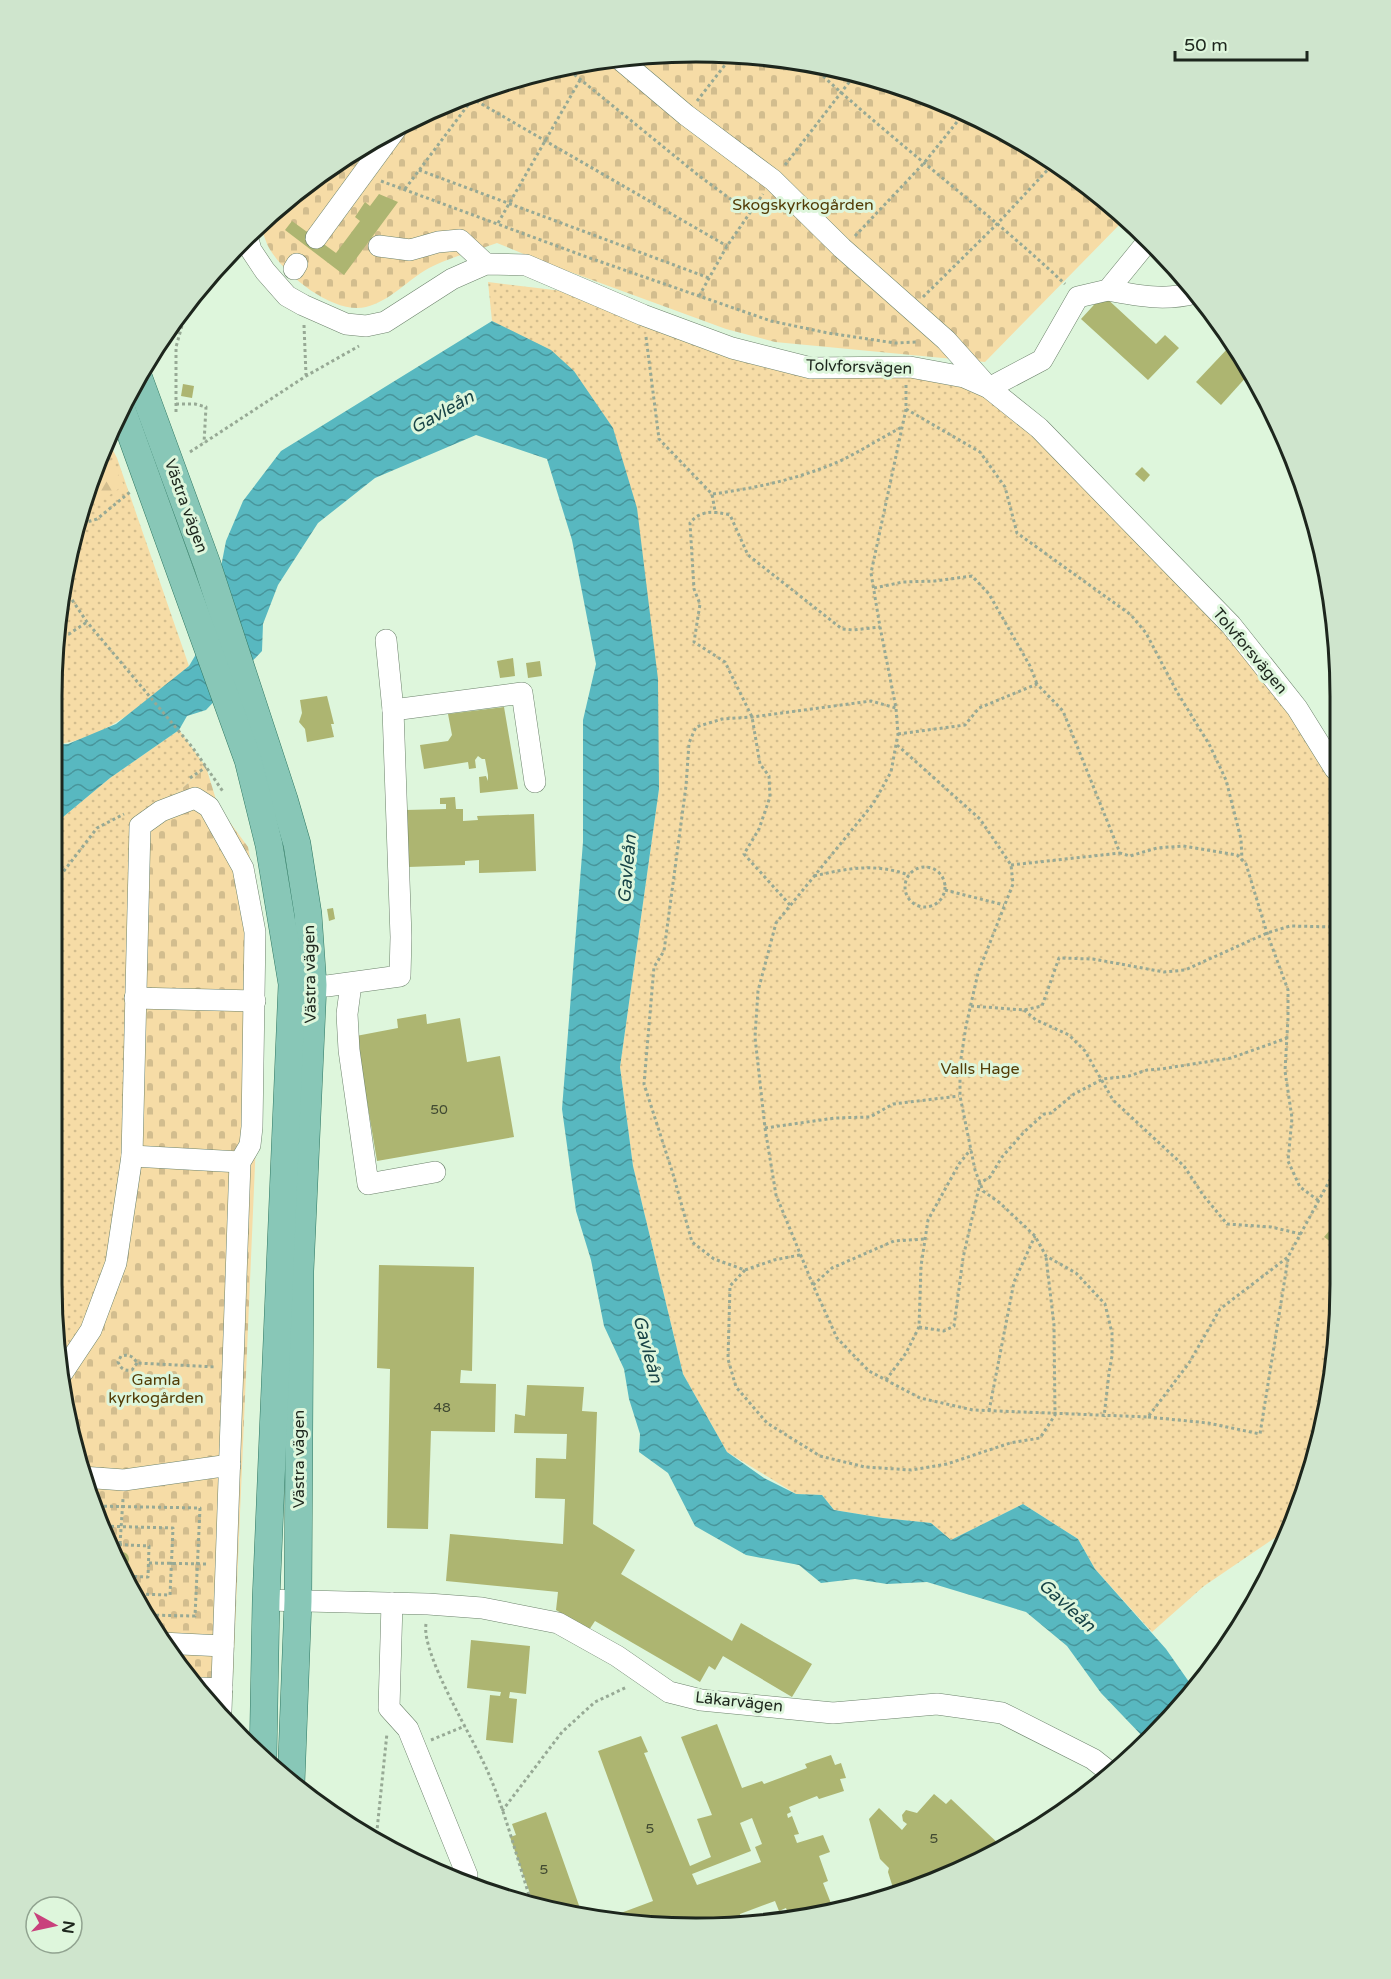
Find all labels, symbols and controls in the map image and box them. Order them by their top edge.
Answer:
scale bar [1175,24,1307,62]
text: 50 m [1184,34,1228,56]
park label: Skogskyrkogården [732,195,874,215]
street label: Tolvforsvägen [806,355,912,379]
water label: Gavleån [407,385,478,438]
street label: Västra vägen [160,456,212,556]
street label: Tolvforsvägen [1208,604,1292,698]
water label: Gavleån [613,833,641,904]
street label: Västra vägen [299,925,321,1023]
park label: Valls Hage [940,1059,1020,1079]
house number: 50 [430,1101,448,1118]
water label: Gavleån [628,1313,668,1386]
park label: Gamla kyrkogården [108,1370,204,1408]
house number: 48 [433,1399,451,1416]
street label: Västra vägen [289,1410,309,1508]
water label: Gavleån [1034,1574,1101,1637]
street label: Läkarvägen [694,1687,784,1717]
house number: 5 [646,1820,654,1837]
house number: 5 [930,1830,938,1847]
house number: 5 [540,1861,548,1878]
north arrow [24,1895,84,1955]
text: N [57,1919,79,1935]

